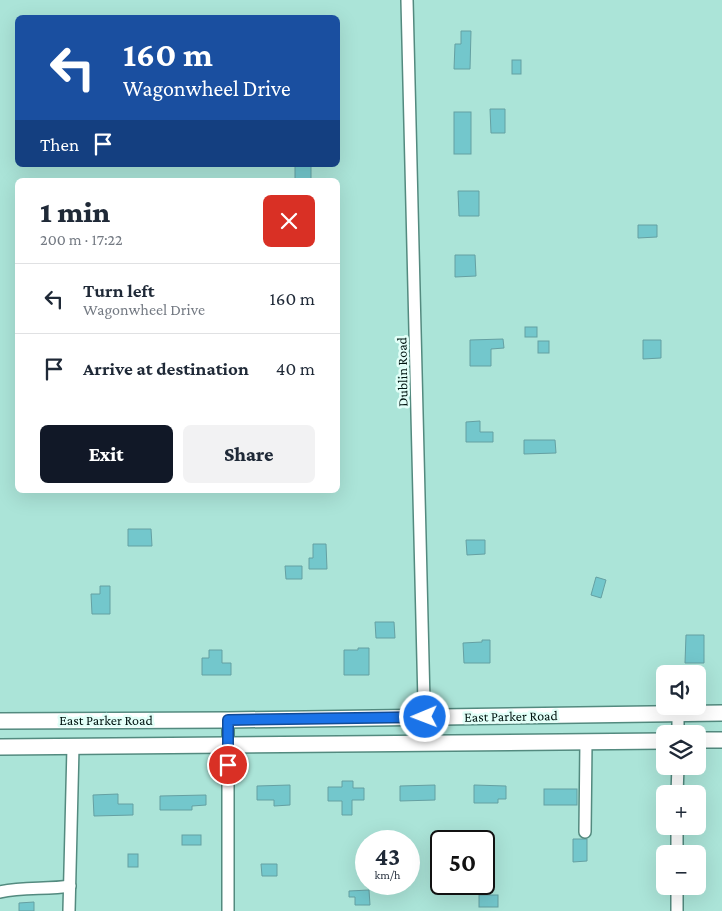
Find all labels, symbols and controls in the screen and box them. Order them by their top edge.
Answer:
icon: left [40,35,105,100]
text: 160 m [123,35,213,74]
text: Wagonwheel Drive [123,76,291,101]
icon: arrive [89,130,117,158]
text: Then [40,134,79,155]
text: 1 min [40,195,110,228]
button: close [263,195,315,247]
text: 200 m · 17:22 [40,231,123,248]
text: Turn left [83,280,155,301]
icon: left [40,285,68,313]
text: 160 m [269,288,315,309]
text: Wagonwheel Drive [83,301,205,318]
street label: Dublin Road [393,336,411,407]
icon: arrive [40,355,68,383]
text: Arrive at destination [83,358,249,379]
text: 40 m [276,358,315,379]
button: Exit [40,425,173,483]
button: Share [183,425,315,483]
map controls [656,665,706,895]
button: sound [656,665,706,715]
position arrow [398,690,450,742]
street label: East Parker Road [464,707,559,725]
street label: East Parker Road [59,712,154,728]
button: layers [656,725,706,775]
pin [207,744,249,786]
icon: arrive [214,751,242,779]
button: + [656,785,706,835]
speed limit sign: 50 [430,830,495,895]
text: 43 [375,843,400,870]
button: − [656,845,706,895]
text: km/h [375,868,400,882]

